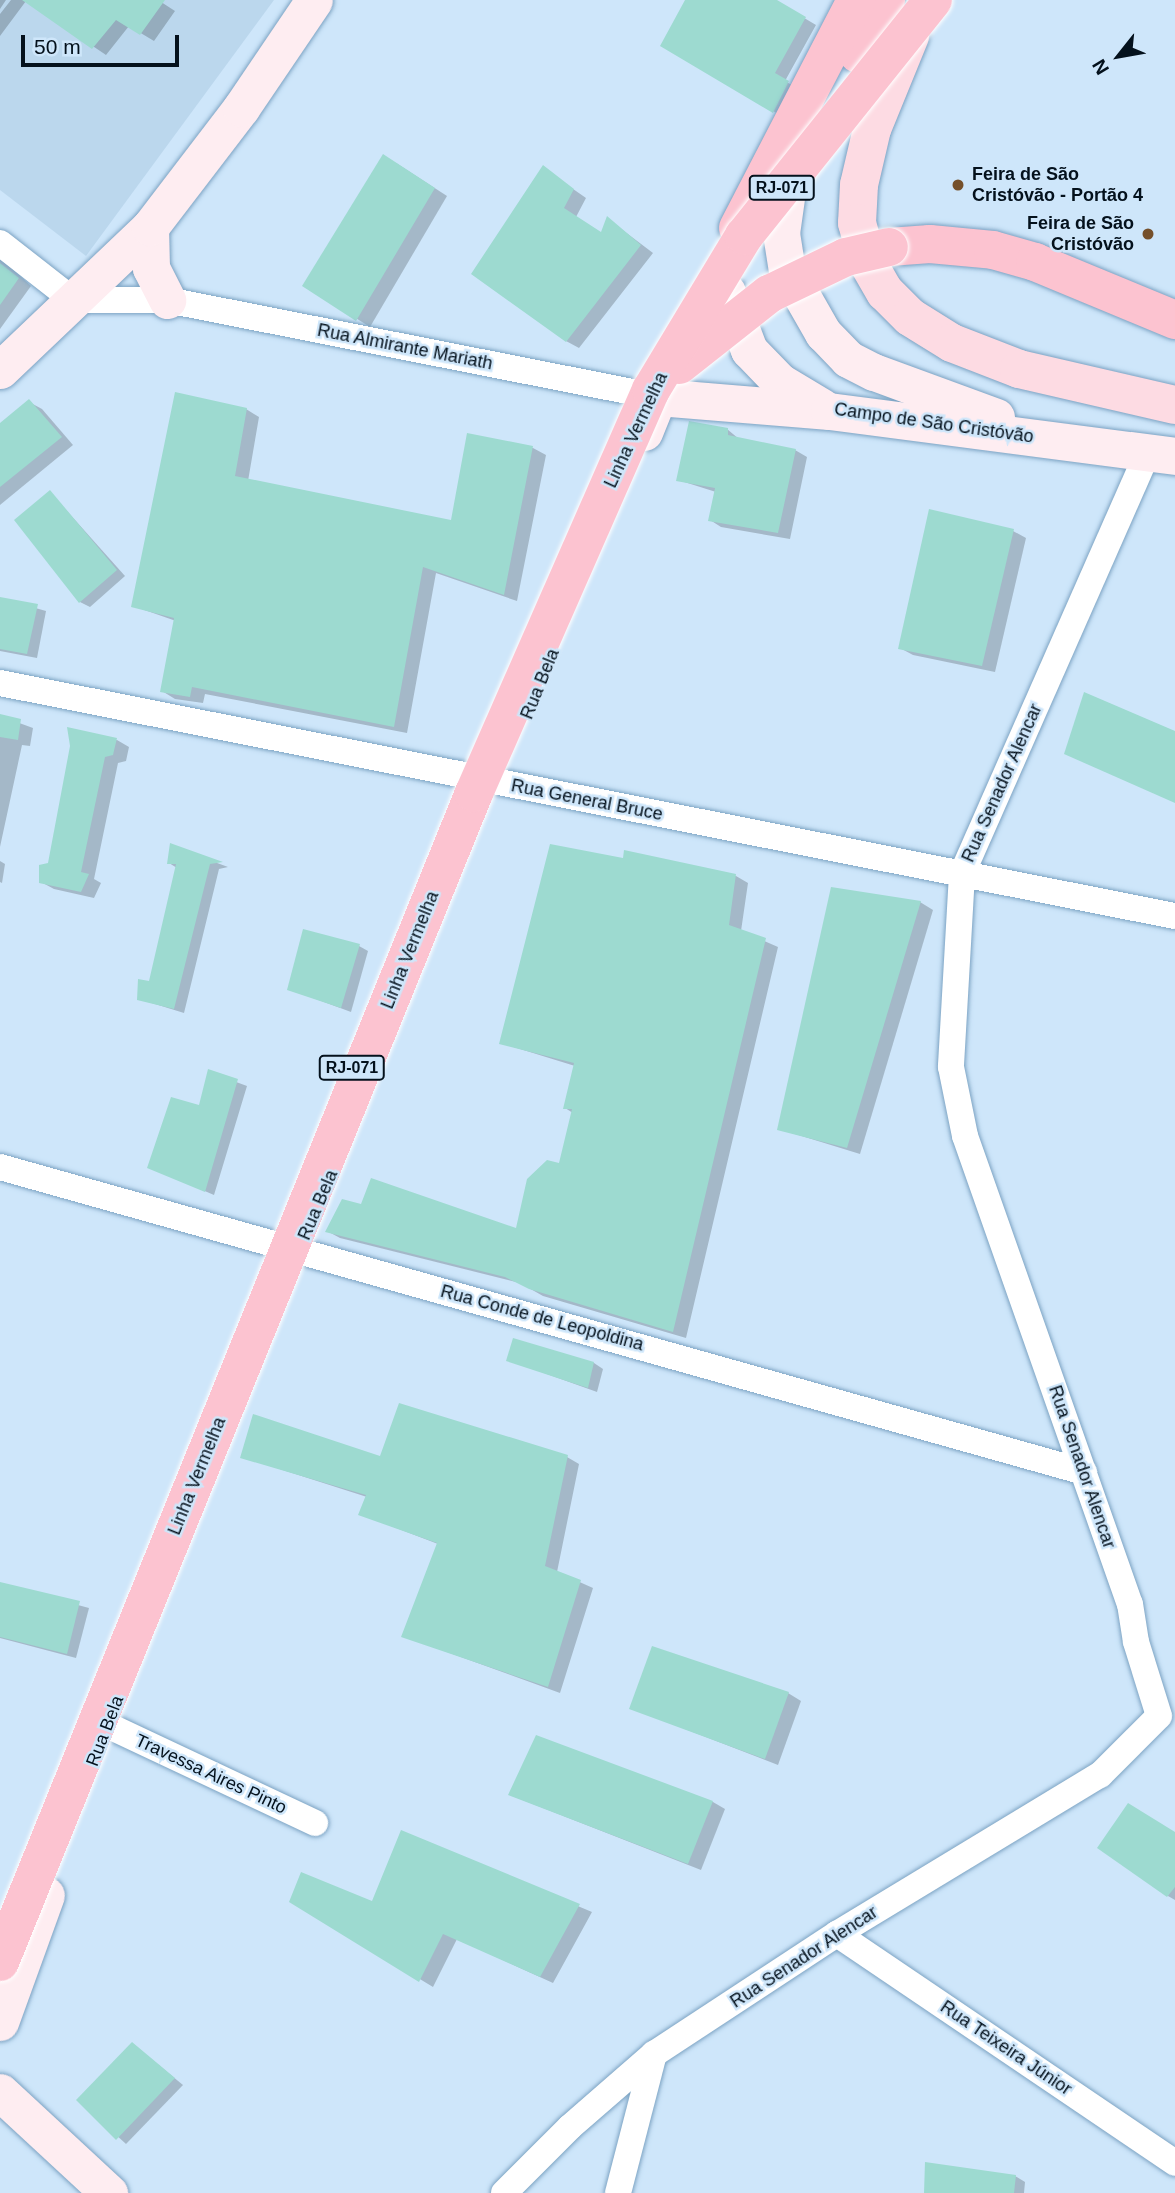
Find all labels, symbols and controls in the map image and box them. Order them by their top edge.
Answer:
scale bar [24,21,182,65]
north arrow [1084,21,1154,91]
text: 50 m [34,35,81,58]
text: N [1088,56,1113,78]
place label: Feira de São Cristóvão - Portão 4 [972,164,1143,206]
road number: RJ-071 [749,176,815,200]
marker: Feira de São Cristóvão - Portão 4 [950,177,966,193]
place label: Feira de São Cristóvão [1027,213,1134,256]
marker: Feira de São Cristóvão [1140,226,1156,242]
street label: Rua Almirante Mariath [315,319,495,375]
street label: Linha Vermelha [600,369,672,491]
street label: Campo de São Cristóvão [833,398,1035,448]
street label: Rua Bela [516,646,564,722]
street label: Rua Senador Alencar [957,700,1047,866]
street label: Rua General Bruce [509,775,665,825]
street label: Linha Vermelha [377,888,443,1012]
road number: RJ-071 [319,1056,385,1080]
street label: Rua Bela [294,1167,342,1243]
street label: Rua Conde de Leopoldina [438,1280,646,1356]
street label: Rua Senador Alencar [1044,1382,1120,1552]
street label: Linha Vermelha [164,1414,230,1538]
street label: Rua Bela [82,1693,128,1769]
street label: Travessa Aires Pinto [131,1729,291,1819]
street label: Rua Senador Alencar [726,1901,882,2013]
street label: Rua Teixeira Júnior [936,1996,1076,2100]

